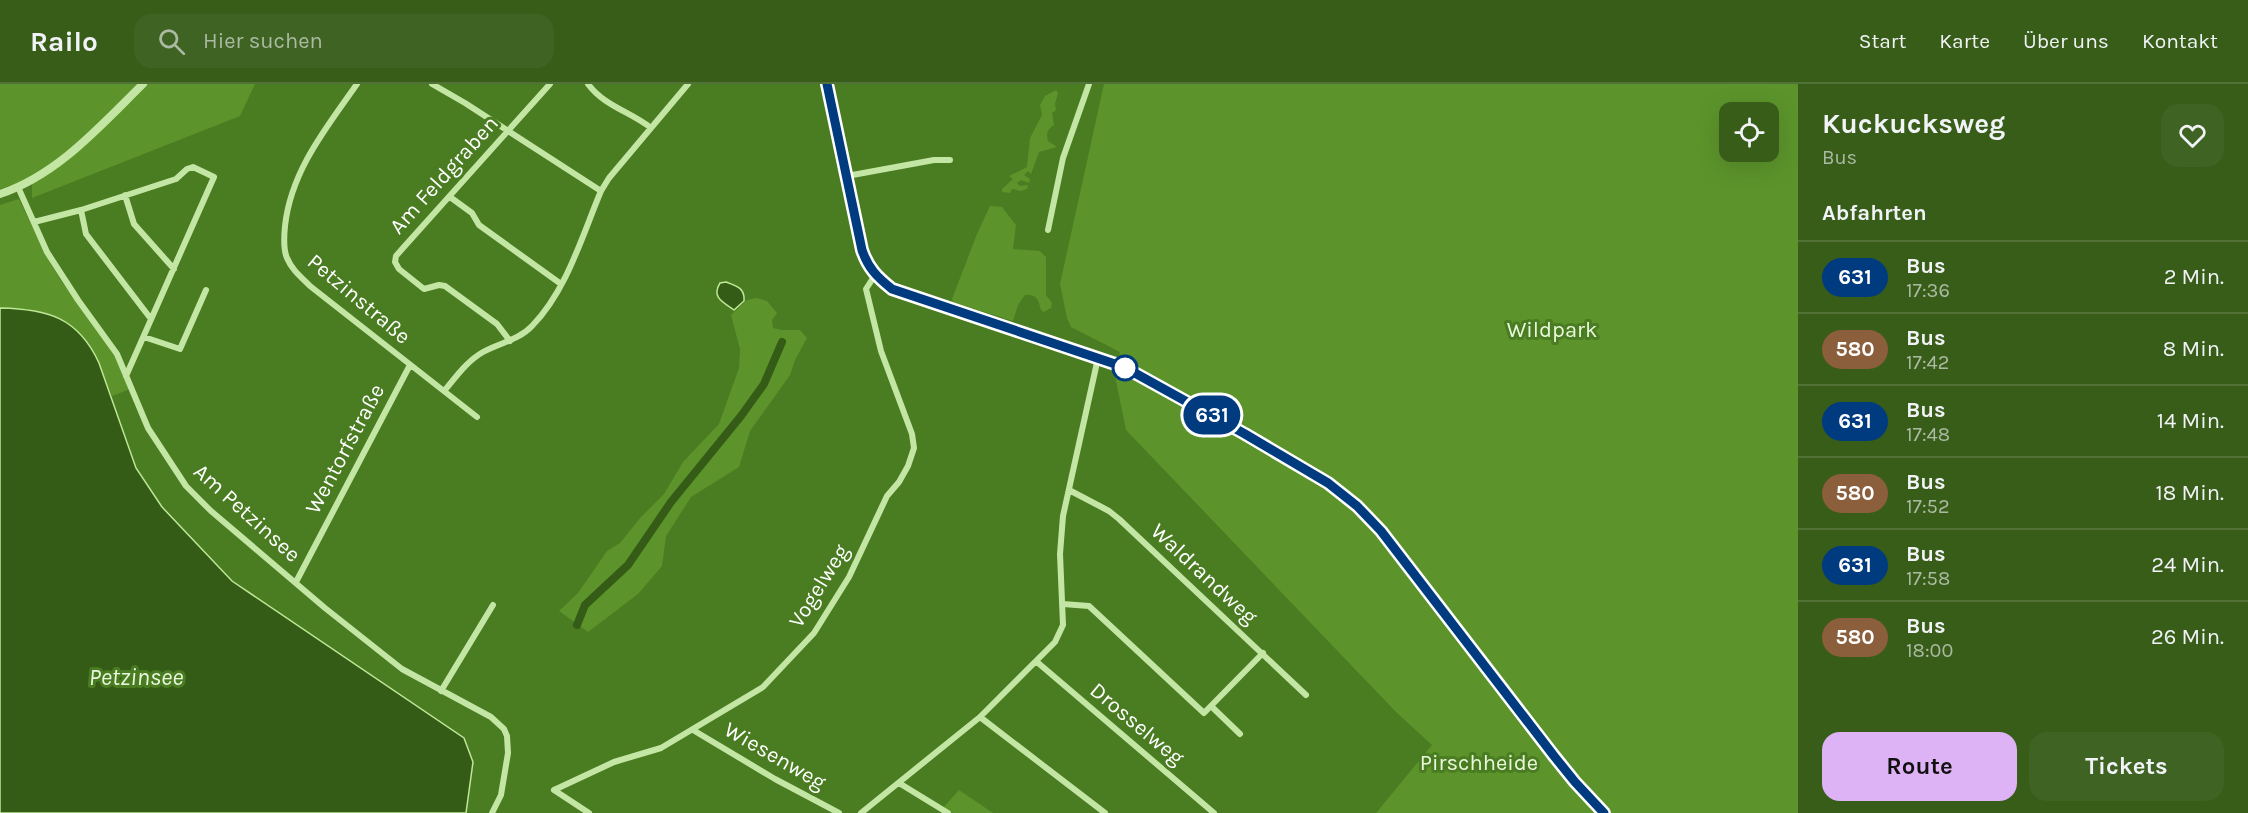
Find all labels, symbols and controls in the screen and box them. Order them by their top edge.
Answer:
search box [134,14,554,68]
text: Railo [30,25,98,58]
icon: search [155,25,188,58]
text: Hier suchen [203,28,323,54]
text: Start [1859,29,1906,53]
text: Karte [1939,29,1990,53]
text: Über uns [2023,29,2109,53]
text: Kontakt [2142,29,2218,53]
map controls [1719,102,1779,162]
button: locate [1719,102,1779,162]
button: heart [2161,104,2224,167]
text: Kuckucksweg [1822,107,2005,140]
street label: Am Feldgraben [384,111,504,239]
text: Bus [1822,146,1857,169]
text: Abfahrten [1822,200,1927,226]
street label: Petzinstraße [302,248,416,350]
text: Bus [1906,253,1946,279]
text: 2 Min. [2164,264,2224,290]
text: 631 [1838,265,1872,289]
text: 17:36 [1906,279,1950,302]
park label: Wildpark [1507,317,1597,343]
text: Bus [1906,325,1946,351]
text: 8 Min. [2163,336,2224,362]
text: 580 [1835,337,1875,361]
text: 17:42 [1906,351,1949,374]
unlabelled marker [1112,355,1138,381]
street label: Wentorfstraße [300,380,390,518]
line badge: 631 [1178,396,1246,434]
text: Bus [1906,397,1946,423]
text: 631 [1195,403,1229,427]
text: 14 Min. [2157,408,2224,434]
text: 631 [1838,409,1872,433]
text: 17:48 [1906,423,1950,446]
street label: Am Petzinsee [188,458,306,568]
text: Bus [1906,469,1946,495]
text: 18 Min. [2156,480,2224,506]
text: 580 [1835,481,1875,505]
text: 17:52 [1906,495,1950,518]
street label: Waldrandweg [1145,518,1263,630]
street label: Vogelweg [783,539,855,632]
text: Bus [1906,541,1946,567]
text: 24 Min. [2151,552,2224,578]
text: 631 [1838,553,1872,577]
text: 17:58 [1906,567,1950,590]
text: Bus [1906,613,1946,639]
text: 26 Min. [2151,624,2224,650]
text: 580 [1835,625,1875,649]
text: 18:00 [1906,639,1953,662]
water label: Petzinsee [89,663,183,691]
street label: Drosselweg [1085,677,1190,771]
street label: Wiesenweg [719,716,831,796]
button: Route [1822,732,2017,801]
button: Tickets [2029,732,2224,801]
park label: Pirschheide [1420,750,1538,776]

